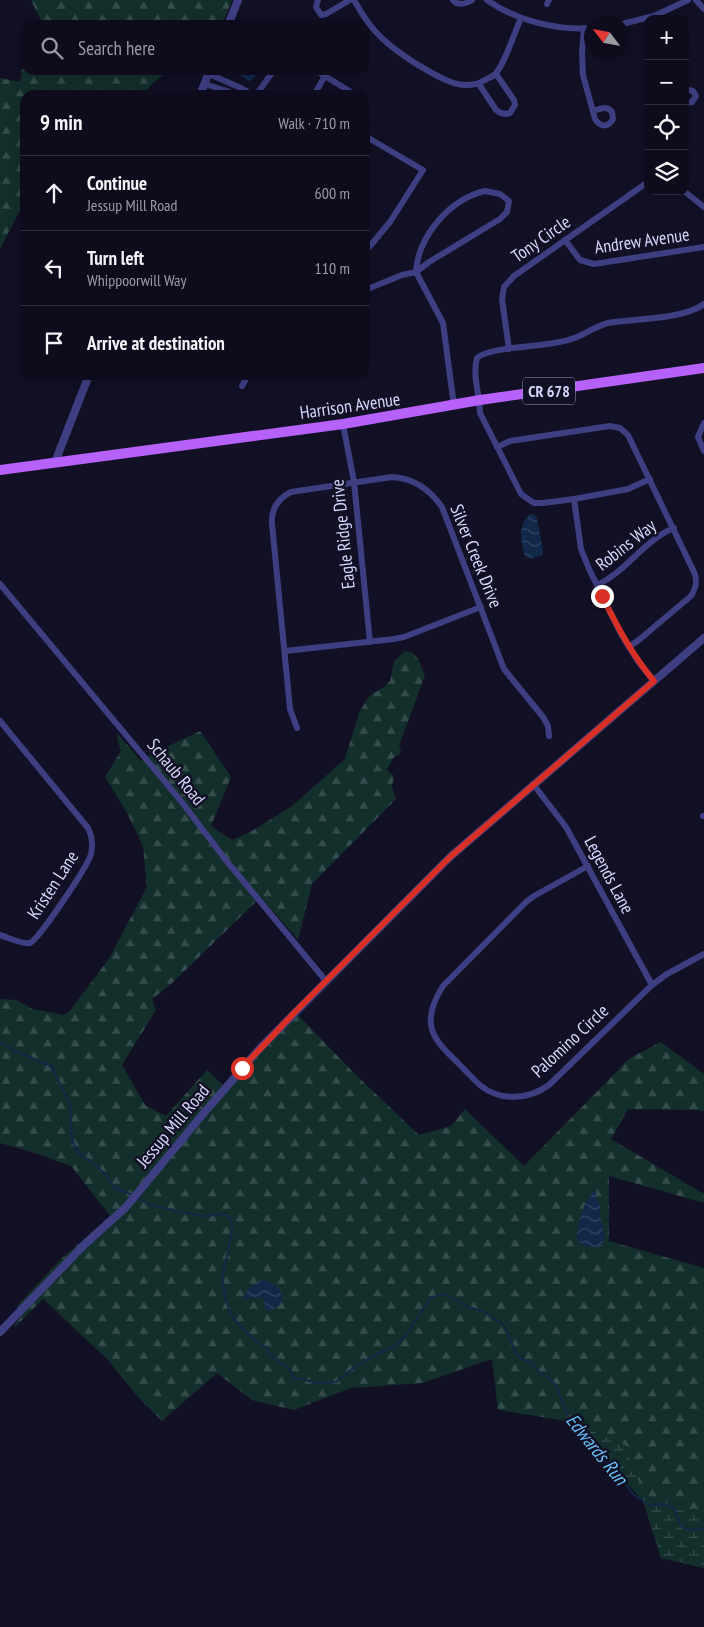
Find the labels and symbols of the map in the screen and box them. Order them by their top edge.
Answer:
north arrow [584,15,629,60]
street label: Tony Circle [507,210,575,267]
street label: Andrew Avenue [593,222,691,259]
road number: CR 678 [523,378,575,404]
street label: Harrison Avenue [298,387,402,424]
street label: Eagle Ridge Drive [325,478,360,590]
street label: Silver Creek Drive [445,501,508,611]
street label: Robins Way [591,514,661,575]
route end [591,585,614,608]
street label: Schaub Road [142,734,210,810]
street label: Legends Lane [579,832,639,917]
street label: Kristen Lane [22,846,83,923]
street label: Palomino Circle [526,999,613,1082]
route start [231,1057,254,1080]
street label: Jessup Mill Road [130,1079,214,1173]
water label: Edwards Run [561,1409,634,1491]

